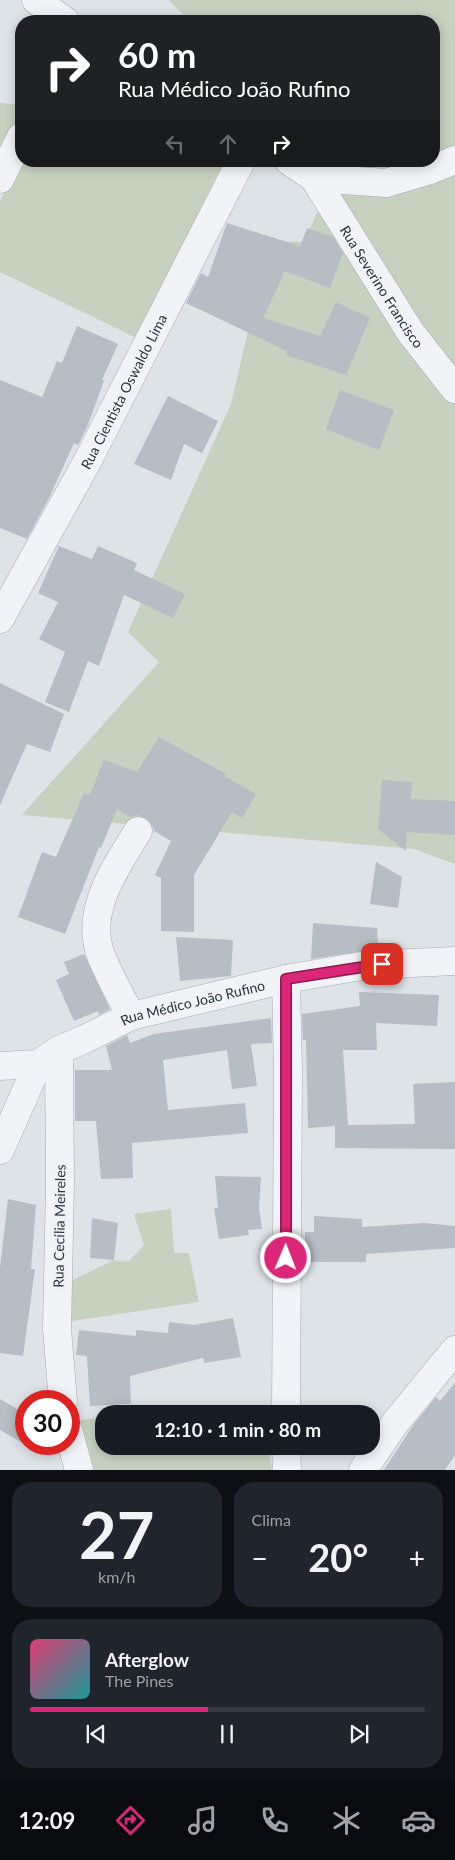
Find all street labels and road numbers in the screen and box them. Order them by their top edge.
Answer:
street label: Rua Severino Francisco [337,222,428,351]
street label: Rua Cientista Oswaldo Lima [76,311,170,472]
street label: Rua Médico João Rufino [117,976,266,1029]
street label: Rua Cecília Meireles [49,1164,69,1288]

